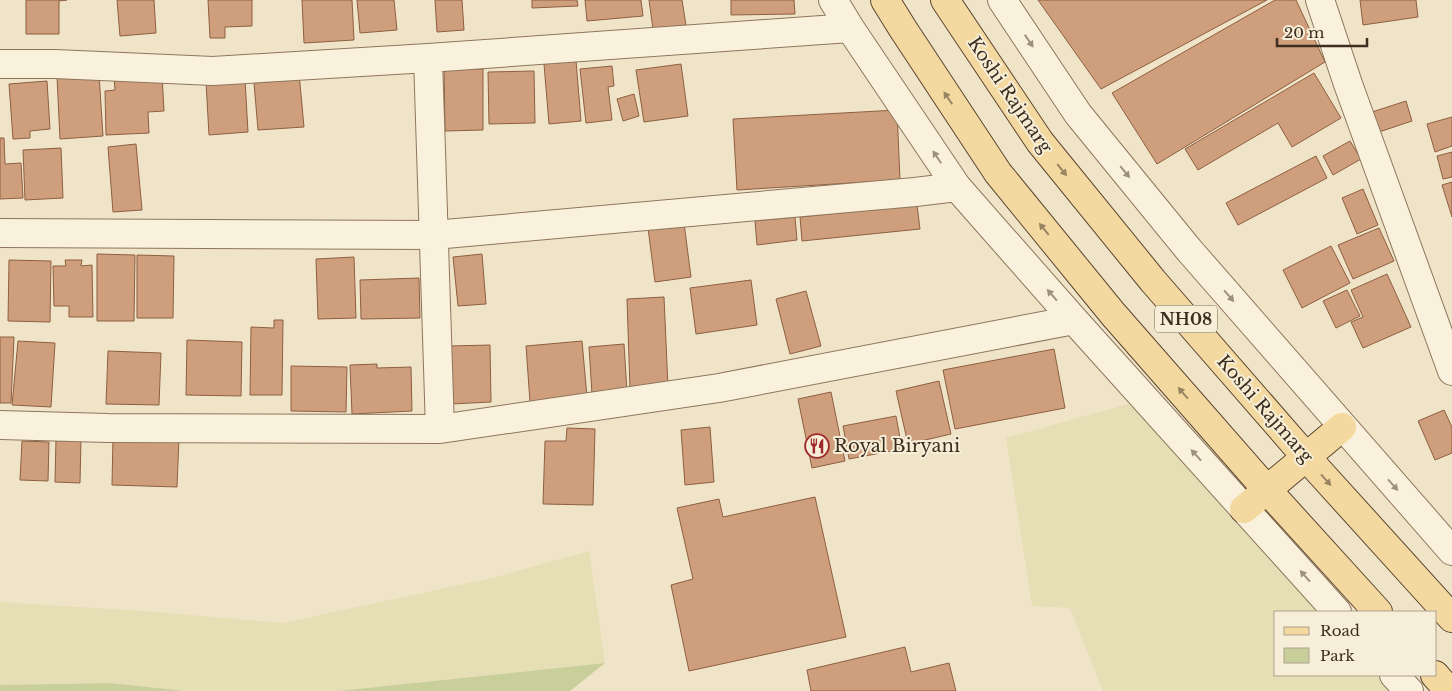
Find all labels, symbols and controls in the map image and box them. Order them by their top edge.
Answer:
scale bar [1277,15,1367,47]
text: 20 m [1284,23,1324,42]
street label: Koshi Rajmarg [963,33,1057,157]
one-way arrow [1024,34,1034,47]
one-way arrow [943,91,953,104]
one-way arrow [932,151,942,164]
one-way arrow [1057,163,1068,176]
one-way arrow [1119,165,1130,178]
one-way arrow [1039,222,1050,235]
one-way arrow [1047,289,1058,302]
one-way arrow [1223,290,1234,303]
road number: NH08 [1155,306,1217,332]
street label: Koshi Rajmarg [1212,351,1318,467]
one-way arrow [1177,387,1188,400]
restaurant icon: Royal Biryani [804,433,830,459]
place label: Royal Biryani [834,435,960,457]
one-way arrow [1190,450,1202,462]
one-way arrow [1321,473,1332,486]
one-way arrow [1387,478,1399,490]
one-way arrow [1299,571,1311,583]
legend [1274,611,1437,676]
text: Road [1320,621,1360,640]
text: Park [1320,646,1356,665]

